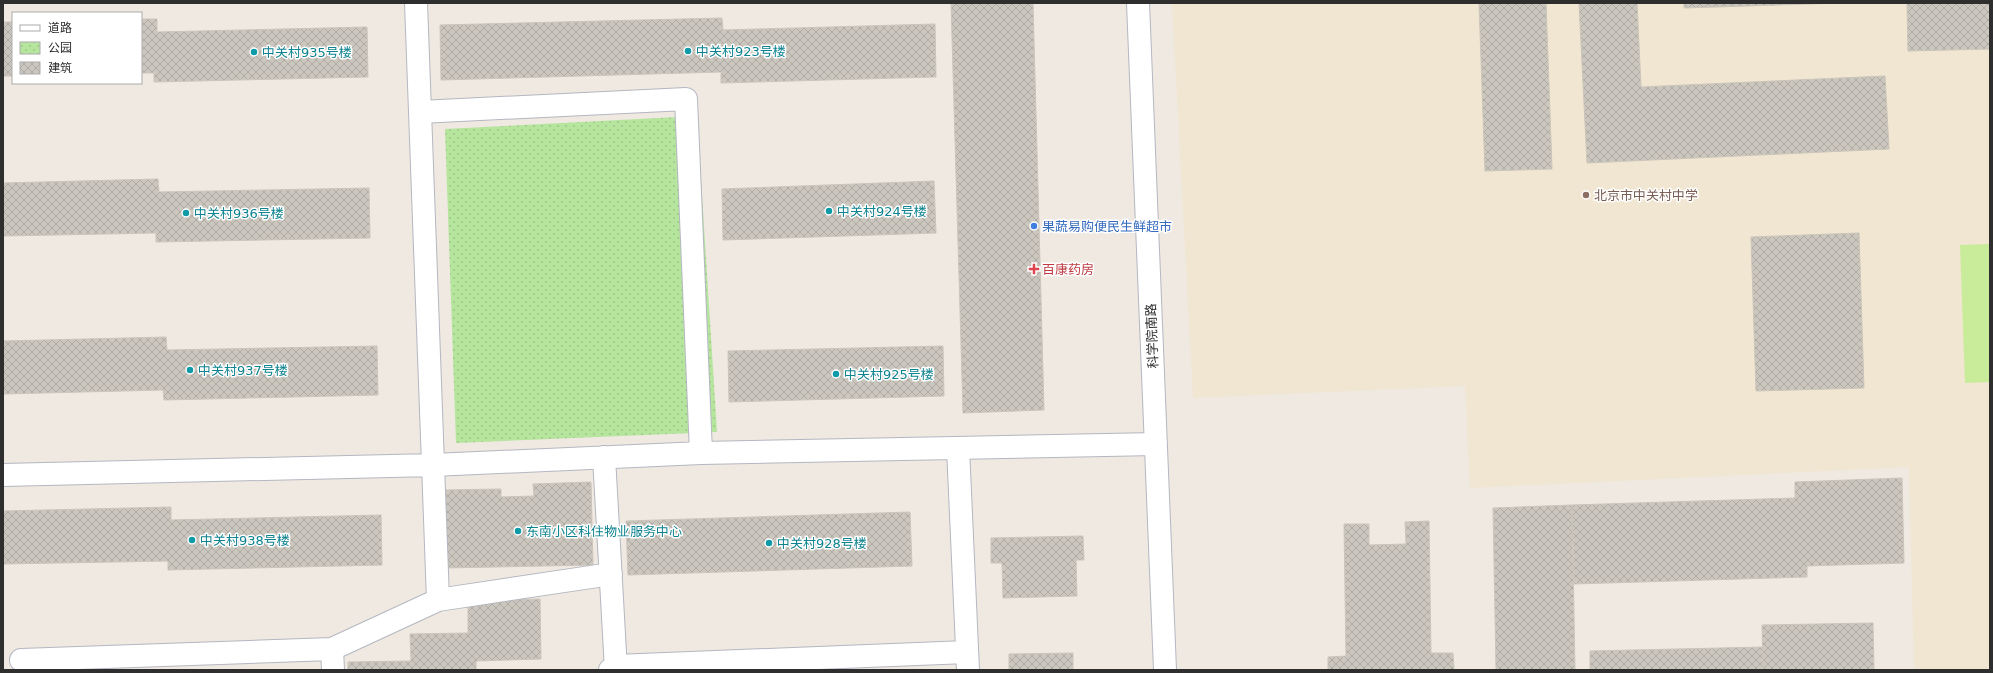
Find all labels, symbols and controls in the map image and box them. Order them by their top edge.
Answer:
legend [12,12,142,84]
text: 道路 [48,21,72,35]
text: 公园 [48,41,72,55]
place label: 中关村923号楼 [696,44,786,59]
place label: 中关村935号楼 [262,45,352,60]
marker: 中关村923号楼 [683,46,693,56]
marker: 中关村935号楼 [249,47,259,57]
text: 建筑 [48,61,72,75]
place label: 北京市中关村中学 [1594,188,1698,203]
marker: 北京市中关村中学 [1581,190,1591,200]
place label: 中关村924号楼 [837,204,927,219]
place label: 中关村936号楼 [194,206,284,221]
marker: 中关村924号楼 [824,206,834,216]
marker: 中关村936号楼 [181,208,191,218]
place label: 果蔬易购便民生鲜超市 [1042,219,1172,234]
marker: 果蔬易购便民生鲜超市 [1029,221,1039,231]
place label: 百康药房 [1042,262,1094,277]
marker: 百康药房 [1029,264,1039,274]
street label: 科学院南路 [1143,303,1161,369]
place label: 中关村937号楼 [198,363,288,378]
marker: 中关村937号楼 [185,365,195,375]
place label: 中关村925号楼 [844,367,934,382]
marker: 中关村925号楼 [831,369,841,379]
place label: 东南小区科住物业服务中心 [526,524,682,539]
marker: 东南小区科住物业服务中心 [513,526,523,536]
place label: 中关村938号楼 [200,533,290,548]
marker: 中关村938号楼 [187,535,197,545]
place label: 中关村928号楼 [777,536,867,551]
marker: 中关村928号楼 [764,538,774,548]

